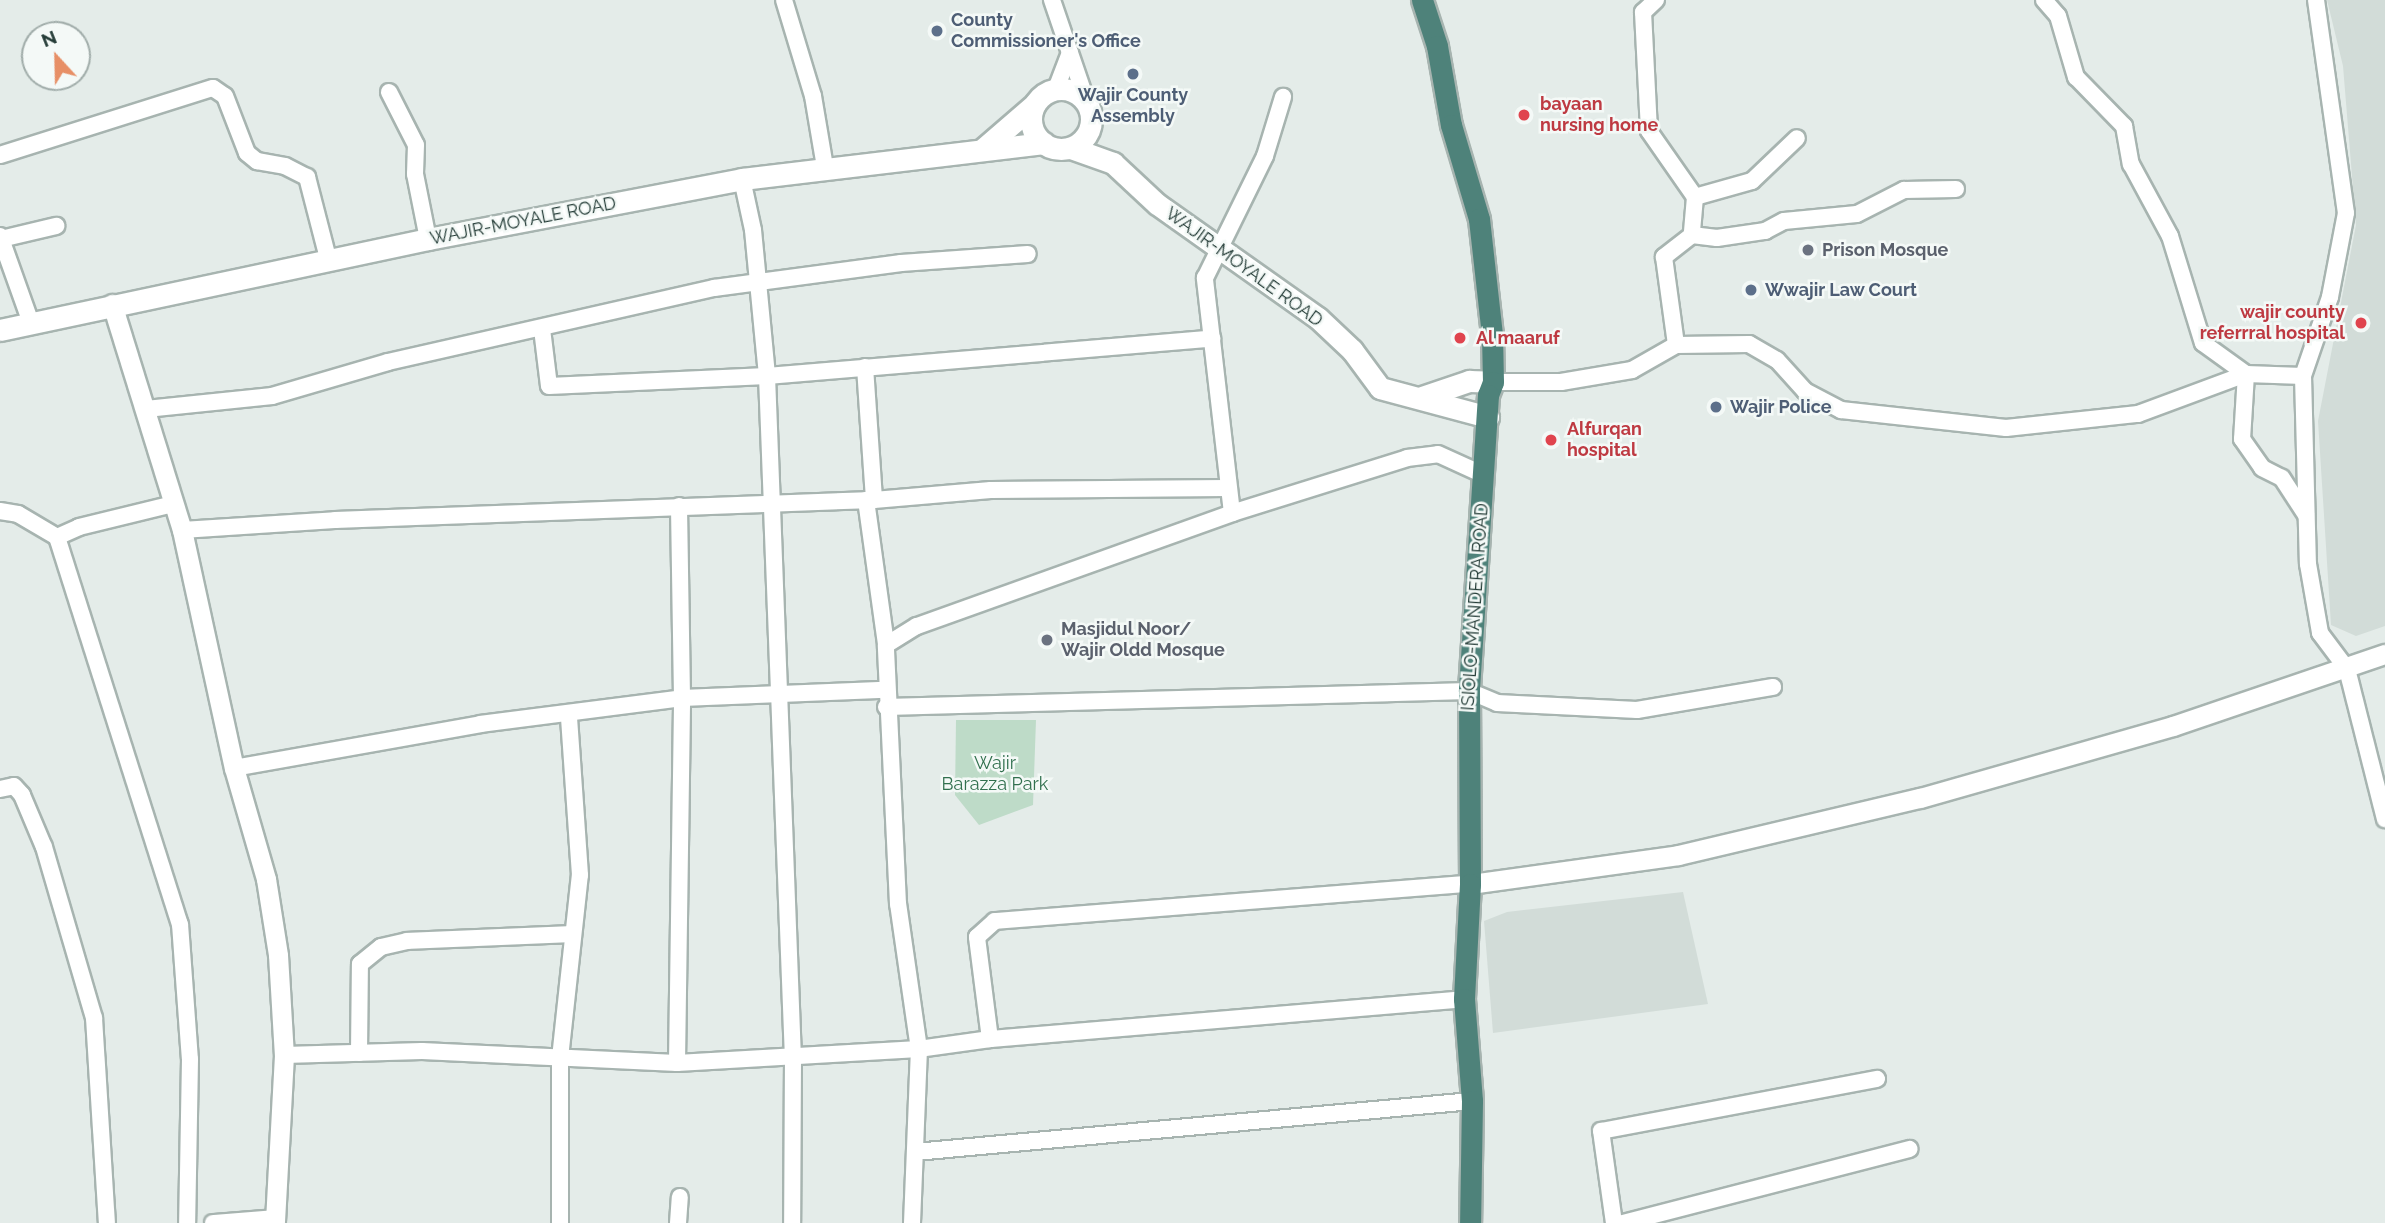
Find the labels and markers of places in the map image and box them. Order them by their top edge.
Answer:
place label: County Commissioner's Office [951,10,1141,52]
marker: County Commissioner's Office [929,23,945,39]
marker: Wajir County Assembly [1125,66,1141,82]
place label: Wajir County Assembly [1078,85,1188,128]
place label: bayaan nursing home [1540,94,1658,136]
marker: bayaan nursing home [1514,105,1534,125]
place label: Prison Mosque [1822,239,1948,261]
marker: Prison Mosque [1800,242,1816,258]
place label: Wwajir Law Court [1765,279,1918,301]
marker: Wwajir Law Court [1743,282,1759,298]
place label: wajir county referrral hospital [2199,302,2345,344]
marker: wajir county referrral hospital [2351,313,2371,333]
place label: Al maaruf [1476,327,1560,349]
marker: Al maaruf [1450,328,1470,348]
place label: Wajir Police [1730,396,1832,418]
marker: Wajir Police [1708,399,1724,415]
place label: Alfurqan hospital [1567,419,1642,462]
marker: Alfurqan hospital [1541,430,1561,450]
place label: Masjidul Noor/ Wajir Oldd Mosque [1061,619,1225,662]
marker: Masjidul Noor/ Wajir Oldd Mosque [1039,632,1055,648]

